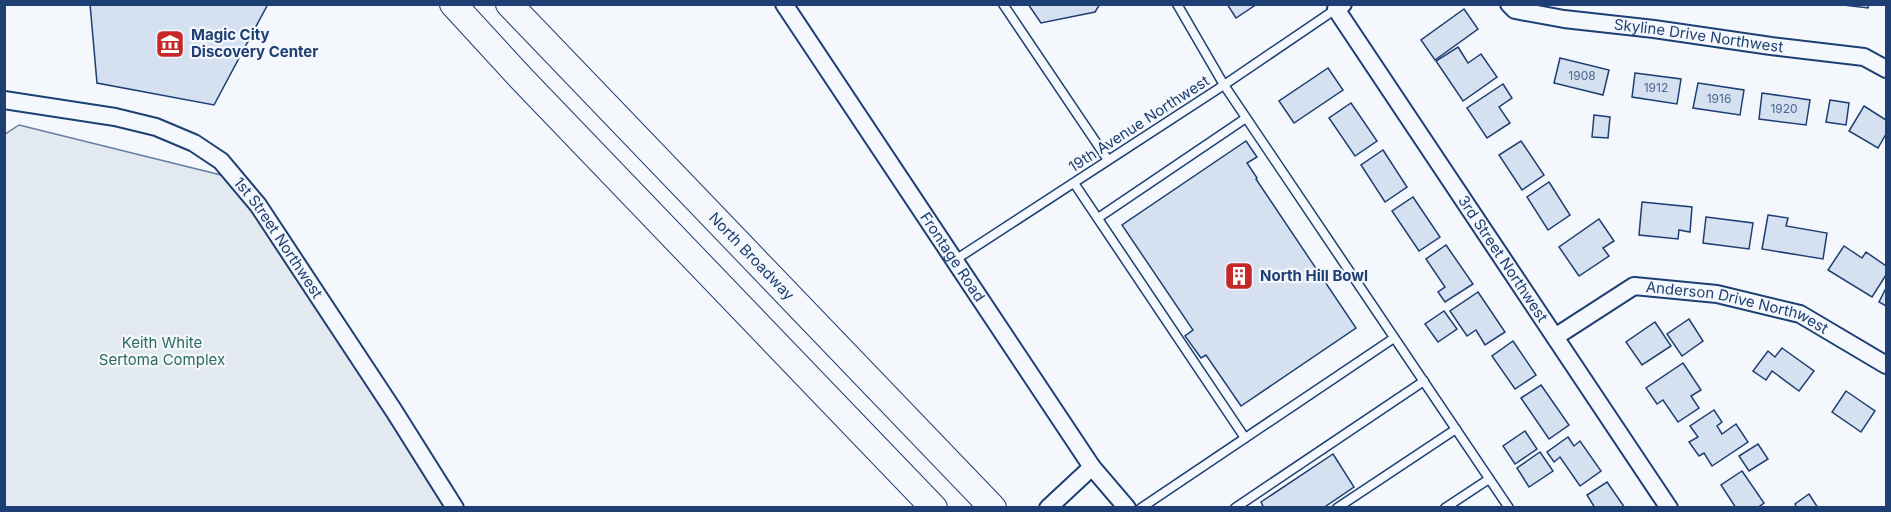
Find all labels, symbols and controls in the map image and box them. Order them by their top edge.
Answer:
street label: Skyline Drive Northwest [1613,15,1784,56]
place label: Magic City Discovery Center [191,25,318,61]
museum icon: Magic City Discovery Center [154,28,186,60]
house number: 1908 [1568,68,1596,83]
street label: 19th Avenue Northwest [1065,71,1213,176]
house number: 1912 [1644,80,1668,95]
house number: 1916 [1707,91,1731,106]
house number: 1920 [1770,101,1798,116]
street label: 1st Street Northwest [230,173,327,302]
street label: 3rd Street Northwest [1454,192,1552,326]
street label: North Broadway [705,208,799,305]
street label: Frontage Road [916,208,989,305]
building icon: North Hill Bowl [1223,260,1255,292]
place label: North Hill Bowl [1260,266,1368,285]
street label: Anderson Drive Northwest [1645,277,1832,338]
park label: Keith White Sertoma Complex [99,333,225,369]

